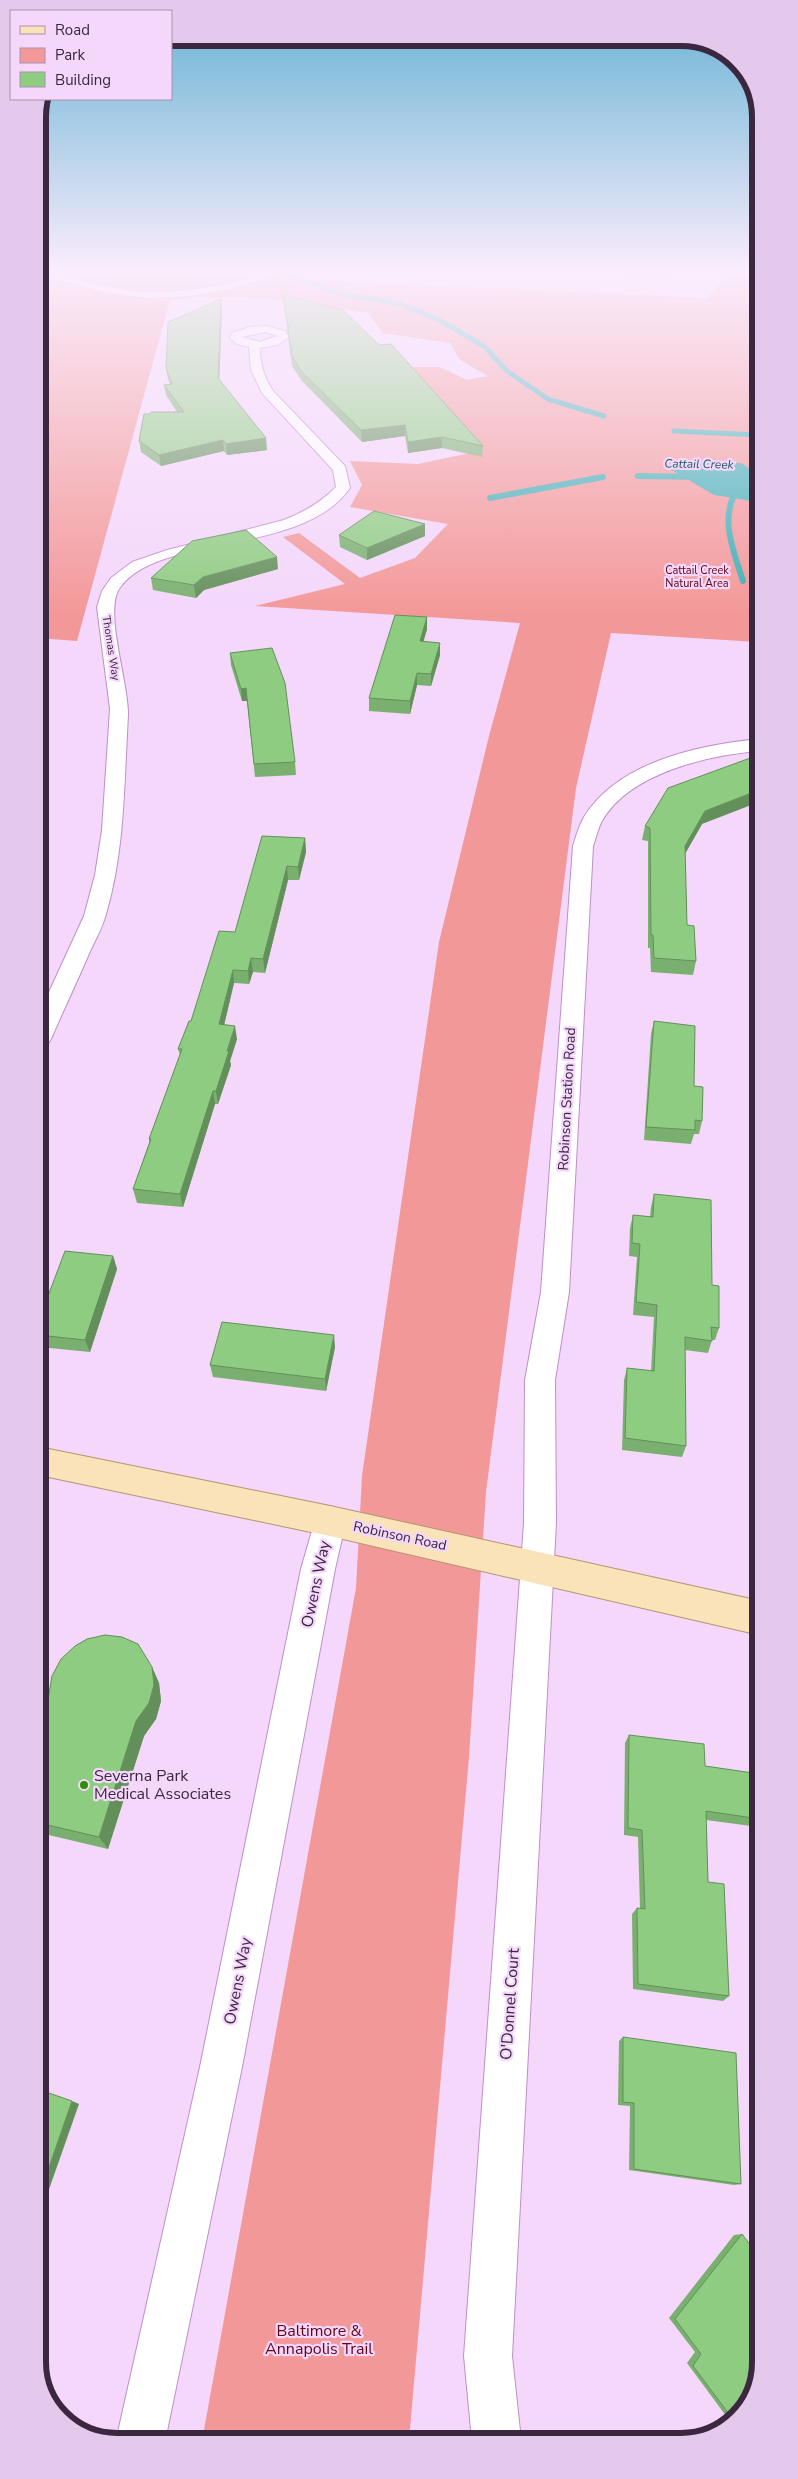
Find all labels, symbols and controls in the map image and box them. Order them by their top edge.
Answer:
legend [10,10,172,100]
text: Road [55,20,90,40]
text: Park [55,45,85,65]
text: Building [55,70,111,90]
water label: Cattail Creek [664,455,735,473]
park label: Cattail Creek Natural Area [665,563,729,591]
street label: Thomas Way [98,615,124,682]
street label: Robinson Station Road [554,1027,580,1171]
street label: Robinson Road [352,1517,448,1555]
street label: Owens Way [296,1538,336,1629]
place label: Severna Park Medical Associates [94,1765,231,1805]
marker: Severna Park Medical Associates [78,1779,90,1791]
street label: Owens Way [219,1935,257,2026]
street label: O'Donnel Court [495,1947,525,2061]
park label: Baltimore & Annapolis Trail [265,2320,373,2360]

